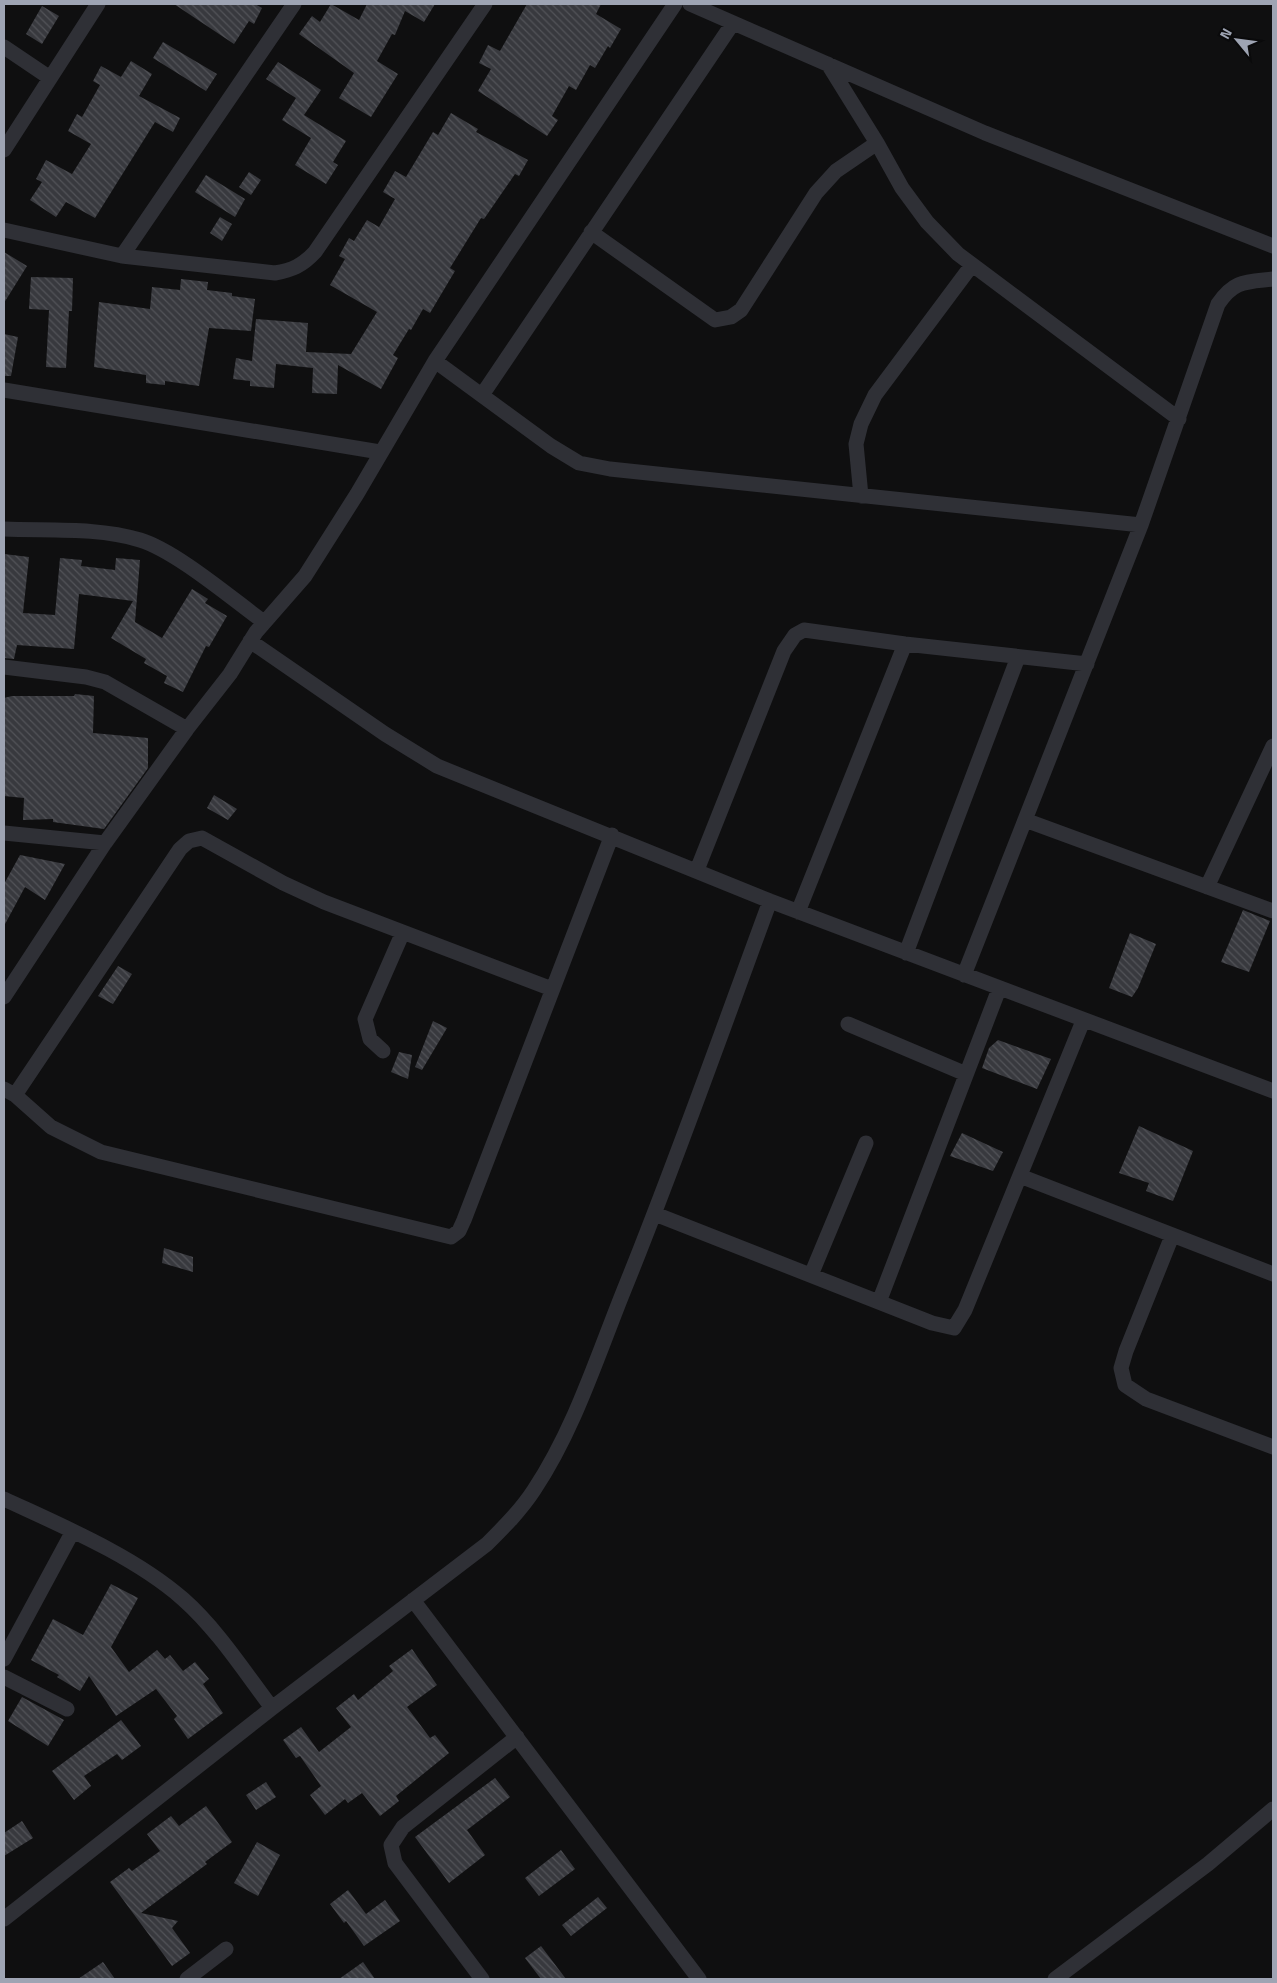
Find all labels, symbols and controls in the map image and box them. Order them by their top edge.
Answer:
north arrow [1212,15,1262,65]
text: N [1214,24,1237,43]

